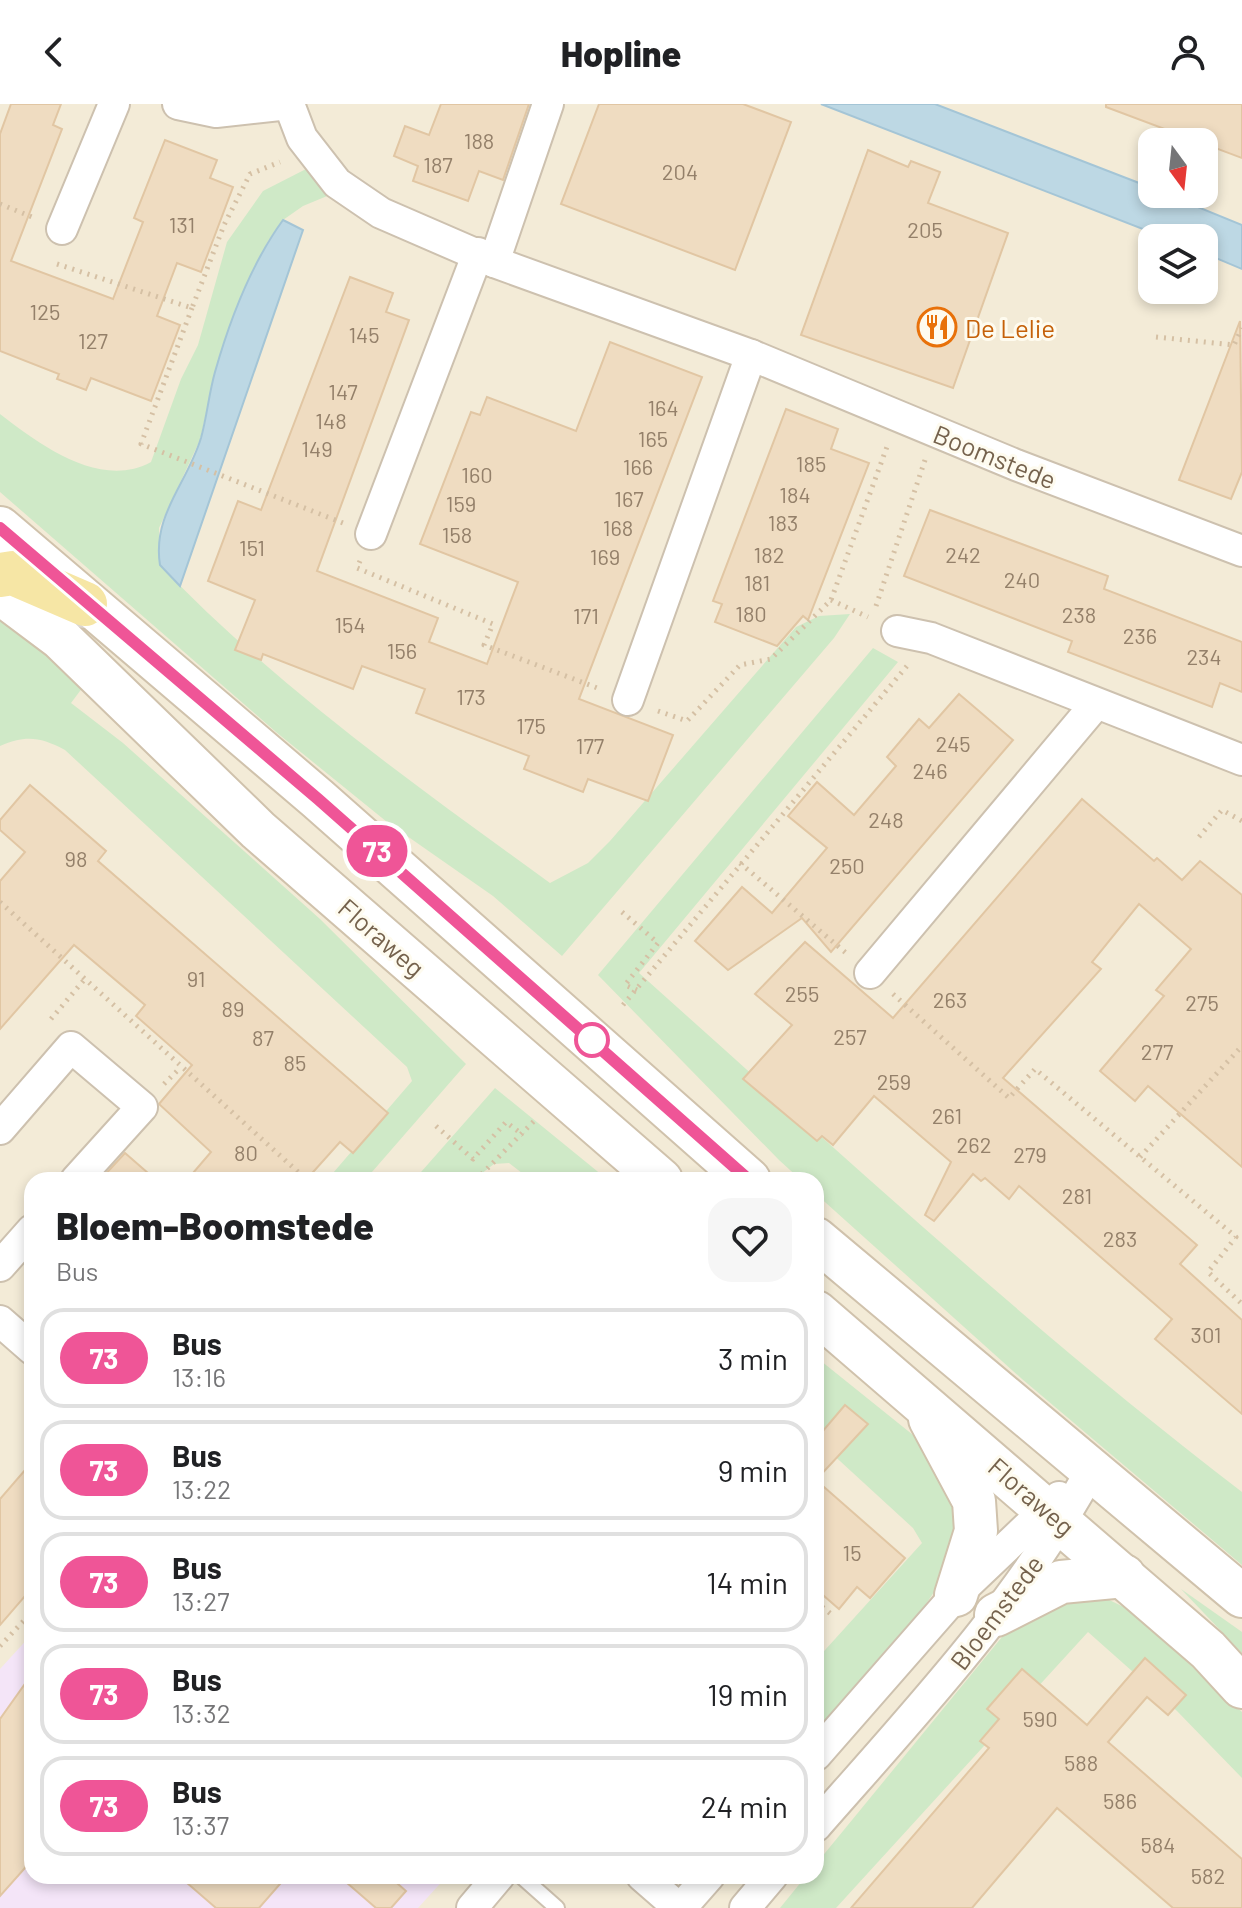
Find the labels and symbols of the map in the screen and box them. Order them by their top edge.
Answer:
house number: 188 [464,127,494,153]
north arrow [1138,128,1218,208]
house number: 187 [423,151,453,177]
house number: 204 [662,158,698,184]
house number: 131 [169,211,195,237]
house number: 205 [907,216,943,242]
house number: 125 [30,298,60,324]
restaurant icon: De Lelie [916,306,958,348]
place label: De Lelie [965,312,1055,343]
house number: 145 [348,321,380,347]
house number: 127 [78,327,108,353]
house number: 147 [328,378,358,404]
house number: 164 [647,394,679,420]
house number: 148 [315,407,347,433]
street label: Boomstede [929,417,1061,495]
house number: 165 [638,425,668,451]
house number: 149 [301,435,333,461]
house number: 185 [796,450,826,476]
house number: 166 [623,453,653,479]
house number: 160 [461,461,493,487]
house number: 184 [779,481,811,507]
house number: 167 [614,485,644,511]
house number: 159 [446,490,476,516]
house number: 183 [768,509,798,535]
house number: 168 [603,514,633,540]
house number: 158 [442,521,472,547]
house number: 151 [239,534,265,560]
house number: 182 [754,541,784,567]
house number: 242 [945,541,981,567]
house number: 169 [590,543,620,569]
house number: 240 [1004,566,1040,592]
house number: 181 [744,569,770,595]
house number: 180 [735,600,767,626]
house number: 238 [1062,601,1096,627]
house number: 171 [573,602,599,628]
house number: 154 [334,611,366,637]
house number: 236 [1123,622,1157,648]
house number: 156 [387,637,417,663]
house number: 234 [1186,643,1222,669]
house number: 173 [456,683,486,709]
house number: 175 [516,712,546,738]
house number: 245 [935,730,971,756]
house number: 177 [576,732,604,758]
house number: 246 [912,757,948,783]
house number: 248 [868,806,904,832]
line badge: 73 [341,825,413,877]
house number: 98 [65,845,87,871]
house number: 250 [829,852,865,878]
street label: Floraweg [333,891,431,983]
house number: 91 [187,965,205,991]
house number: 255 [785,980,819,1006]
house number: 263 [933,986,967,1012]
house number: 275 [1185,989,1219,1015]
house number: 89 [222,995,244,1021]
unlabelled marker [575,1023,609,1057]
house number: 257 [833,1023,867,1049]
house number: 87 [252,1024,274,1050]
house number: 277 [1141,1038,1173,1064]
house number: 85 [284,1049,306,1075]
house number: 259 [877,1068,911,1094]
house number: 261 [932,1102,962,1128]
house number: 262 [957,1131,991,1157]
house number: 80 [234,1139,258,1165]
house number: 279 [1013,1141,1047,1167]
house number: 281 [1062,1182,1092,1208]
house number: 283 [1103,1225,1137,1251]
house number: 301 [1191,1321,1221,1347]
street label: Floraweg [983,1450,1081,1542]
house number: 15 [842,1539,862,1565]
street label: Bloemstede [943,1549,1049,1675]
house number: 590 [1022,1705,1058,1731]
house number: 588 [1064,1749,1098,1775]
house number: 586 [1103,1787,1137,1813]
house number: 584 [1141,1831,1175,1857]
house number: 582 [1191,1862,1225,1888]

